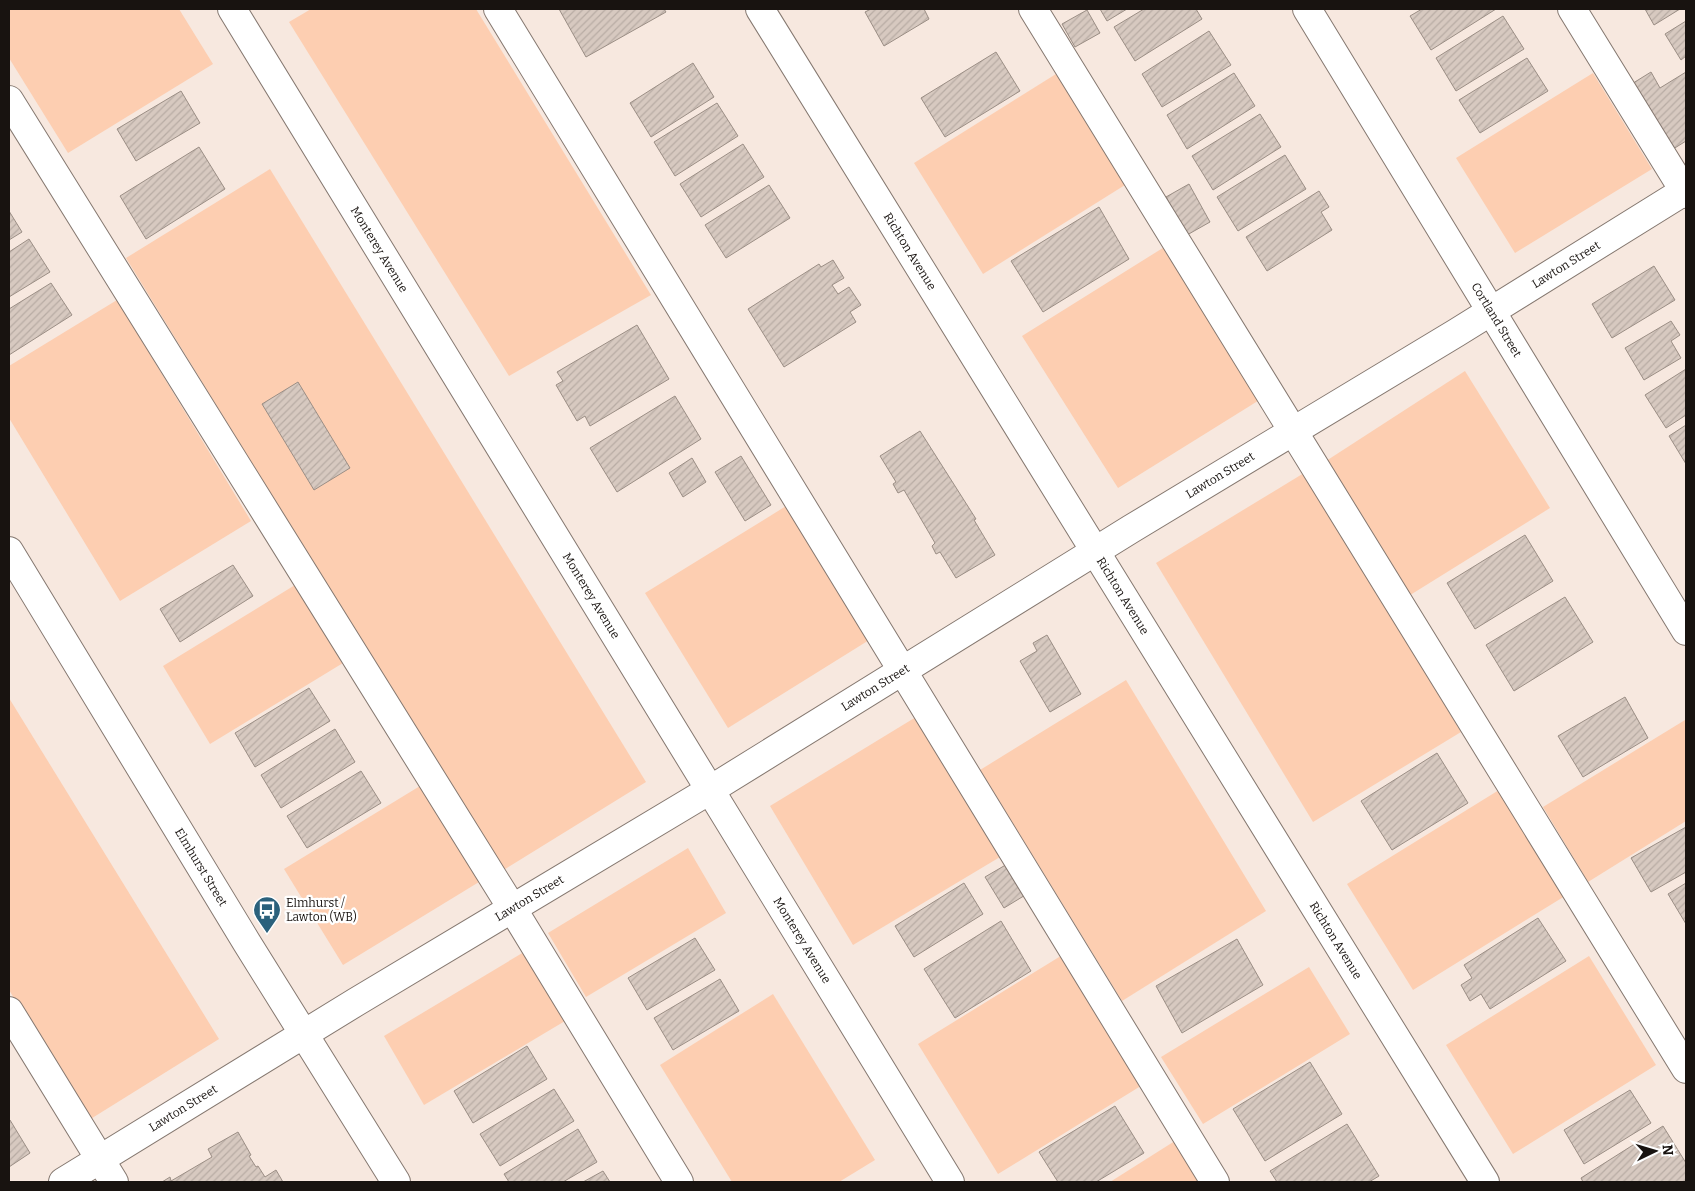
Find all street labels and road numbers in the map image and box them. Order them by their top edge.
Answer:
street label: Monterey Avenue [348,204,411,295]
street label: Richton Avenue [881,210,939,293]
street label: Lawton Street [1529,238,1603,291]
street label: Cortland Street [1468,280,1525,360]
street label: Lawton Street [1183,449,1258,501]
street label: Monterey Avenue [560,550,623,641]
street label: Richton Avenue [1094,555,1152,637]
street label: Lawton Street [839,661,912,714]
street label: Elmhurst Street [172,826,230,909]
street label: Lawton Street [493,872,567,924]
street label: Monterey Avenue [771,895,834,986]
street label: Richton Avenue [1307,899,1365,982]
street label: Lawton Street [146,1082,220,1134]

